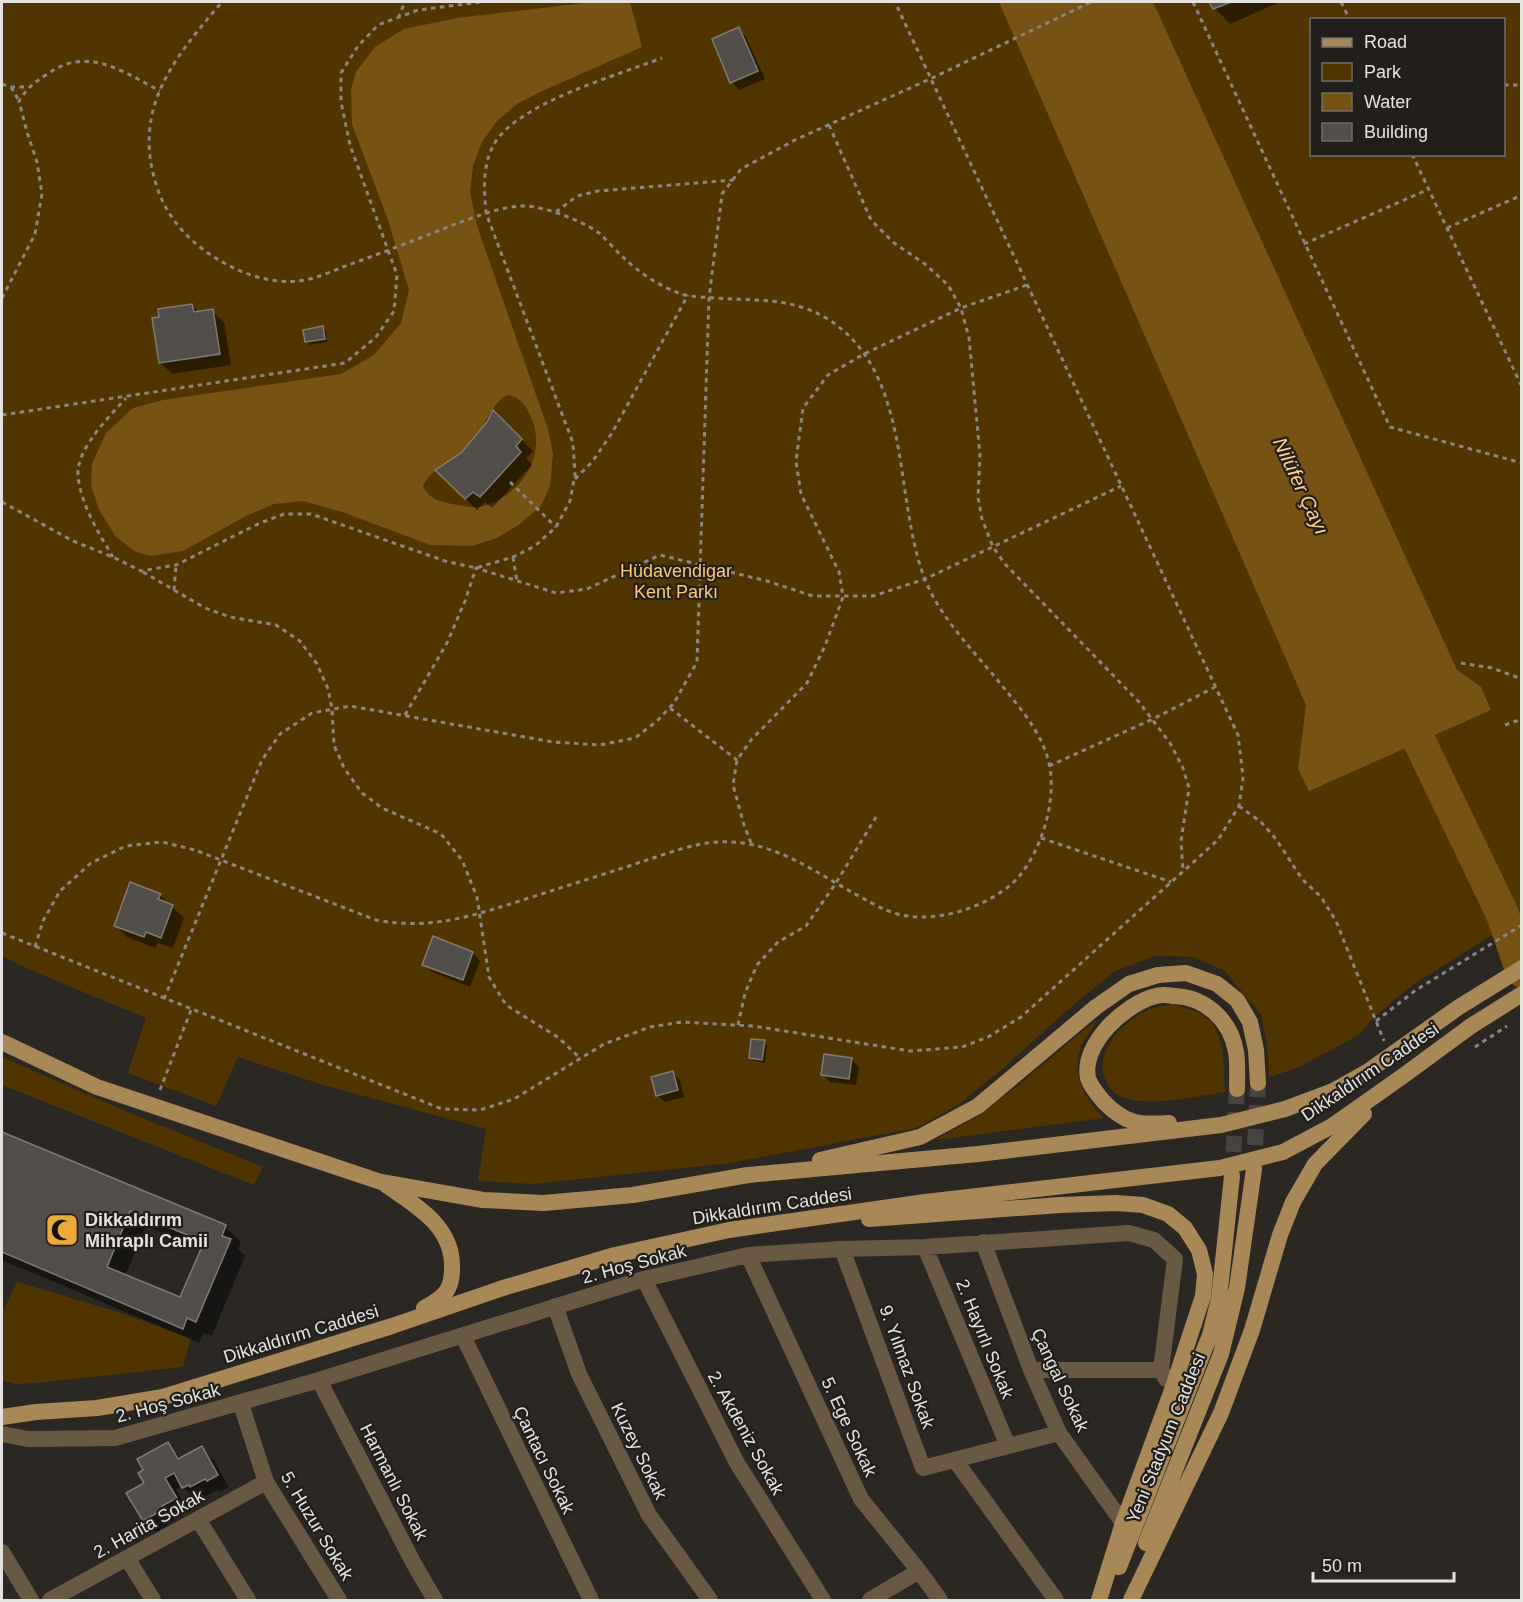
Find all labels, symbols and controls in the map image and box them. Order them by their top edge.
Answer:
legend [1310,18,1505,156]
text: Road [1364,32,1407,52]
text: Park [1364,62,1402,82]
text: Water [1364,92,1411,112]
text: Building [1364,122,1428,142]
water label: Nilüfer Çayı [1269,434,1333,538]
park label: Hüdavendigar Kent Parkı [620,561,732,602]
street label: Dikkaldırım Caddesi [1298,1019,1442,1125]
street label: Dikkaldırım Caddesi [691,1184,853,1228]
place label: Dikkaldırım Mihraplı Camii [85,1210,208,1251]
mosque icon: Dikkaldırım Mihraplı Camii [44,1212,80,1248]
street label: 2. Hoş Sokak [580,1240,689,1288]
street label: 2. Hayırlı Sokak [952,1276,1018,1403]
street label: Dikkaldırım Caddesi [221,1301,381,1367]
street label: 9. Yılmaz Sokak [875,1303,939,1432]
street label: Çangal Sokak [1027,1325,1093,1436]
street label: Yeni Stadyum Caddesi [1123,1350,1209,1526]
street label: 2. Akdeniz Sokak [704,1368,789,1499]
street label: 5. Ege Sokak [817,1374,881,1481]
street label: 2. Hoş Sokak [114,1379,223,1427]
street label: Kuzey Sokak [607,1399,671,1503]
street label: Çantacı Sokak [509,1403,579,1518]
street label: Harmanlı Sokak [356,1420,432,1544]
street label: 5. Huzur Sokak [277,1468,358,1585]
street label: 2. Harita Sokak [90,1485,209,1563]
scale bar [1313,1545,1454,1583]
text: 50 m [1322,1556,1362,1576]

